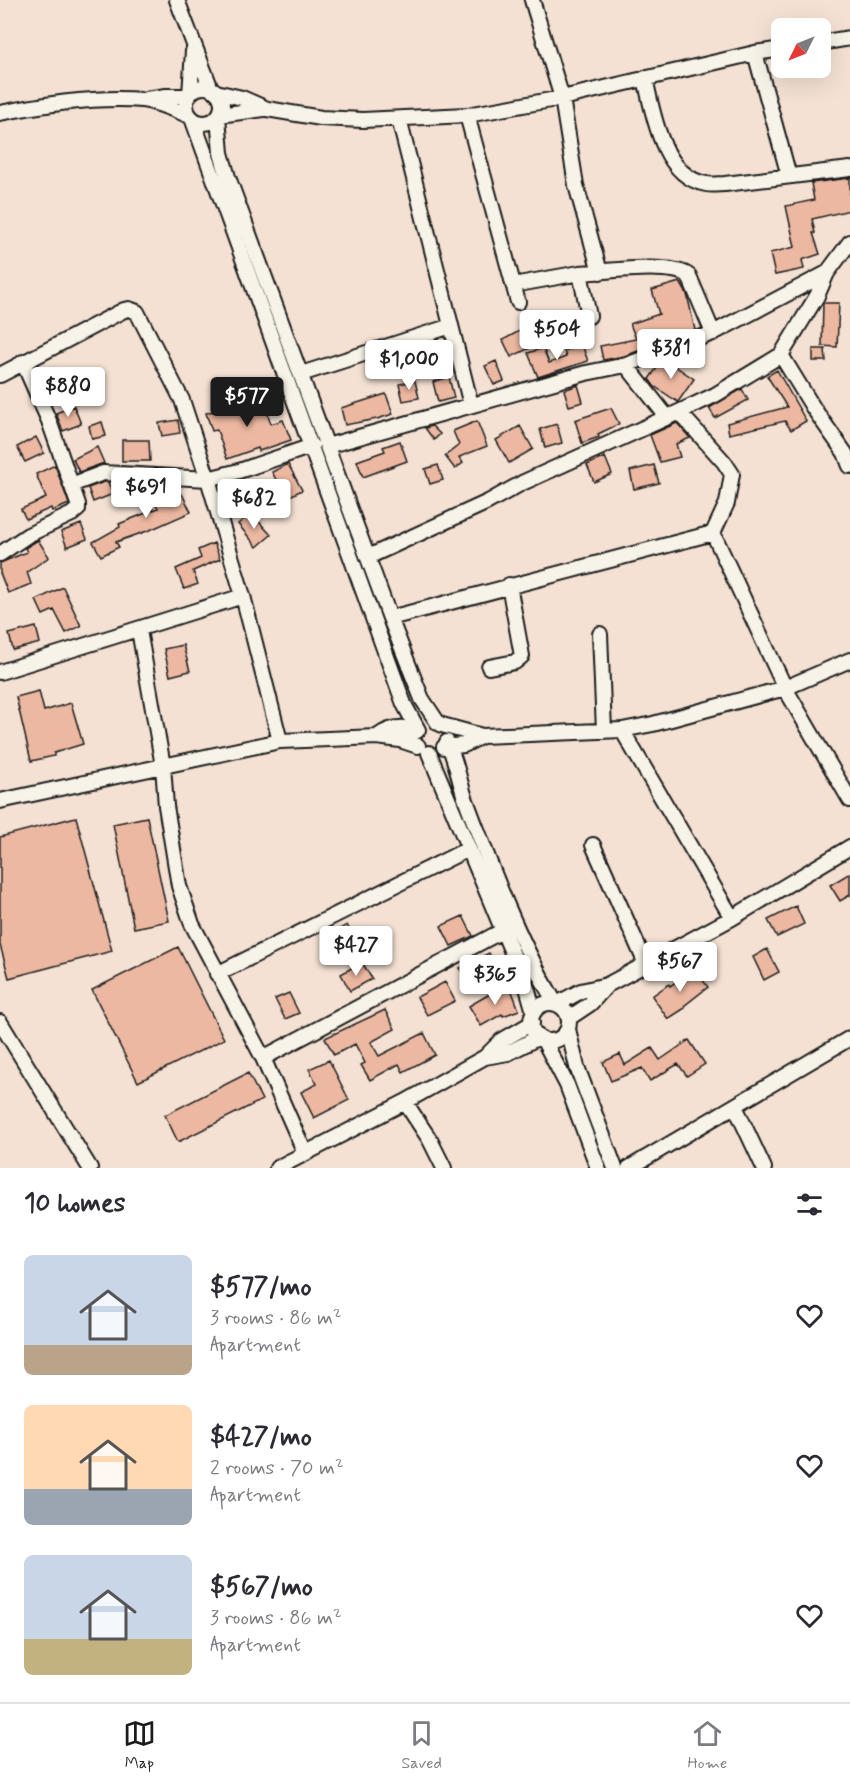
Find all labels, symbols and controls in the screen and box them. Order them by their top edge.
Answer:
north arrow [771,18,831,78]
map controls [771,18,831,78]
pin: $504 [521,310,593,361]
text: $504 [534,316,581,343]
pin: $381 [635,329,707,380]
text: $381 [651,335,691,362]
pin: $1,000 [360,340,458,391]
text: $1,000 [379,346,439,373]
pin: $880 [32,367,104,418]
text: $880 [45,373,91,400]
pin: $577 [211,377,283,428]
text: $577 [225,383,270,410]
pin: $691 [110,468,182,519]
text: $691 [125,474,167,501]
pin: $682 [218,479,290,530]
text: $682 [232,485,276,512]
pin: $427 [320,926,392,977]
text: $427 [333,932,379,959]
pin: $567 [644,942,716,993]
text: $567 [657,948,703,975]
pin: $365 [459,955,531,1006]
text: $365 [474,961,517,988]
text: 10 homes [24,1187,125,1221]
icon: filters [793,1188,826,1221]
text: $577/mo [210,1271,312,1305]
icon: home [72,1279,144,1351]
icon: heart [793,1299,826,1332]
text: 3 rooms · 86 m² [210,1305,342,1332]
text: Apartment [210,1332,301,1359]
text: $427/mo [210,1421,312,1455]
icon: home [72,1429,144,1501]
icon: heart [793,1449,826,1482]
text: 2 rooms · 70 m² [210,1455,344,1482]
text: Apartment [210,1482,301,1509]
text: $567/mo [210,1571,313,1605]
icon: home [72,1579,144,1651]
icon: heart [793,1599,826,1632]
text: 3 rooms · 86 m² [210,1605,342,1632]
text: Apartment [210,1632,301,1659]
tab: Map [123,1717,156,1774]
tab: Saved [401,1717,442,1774]
tab: Home [687,1717,727,1774]

